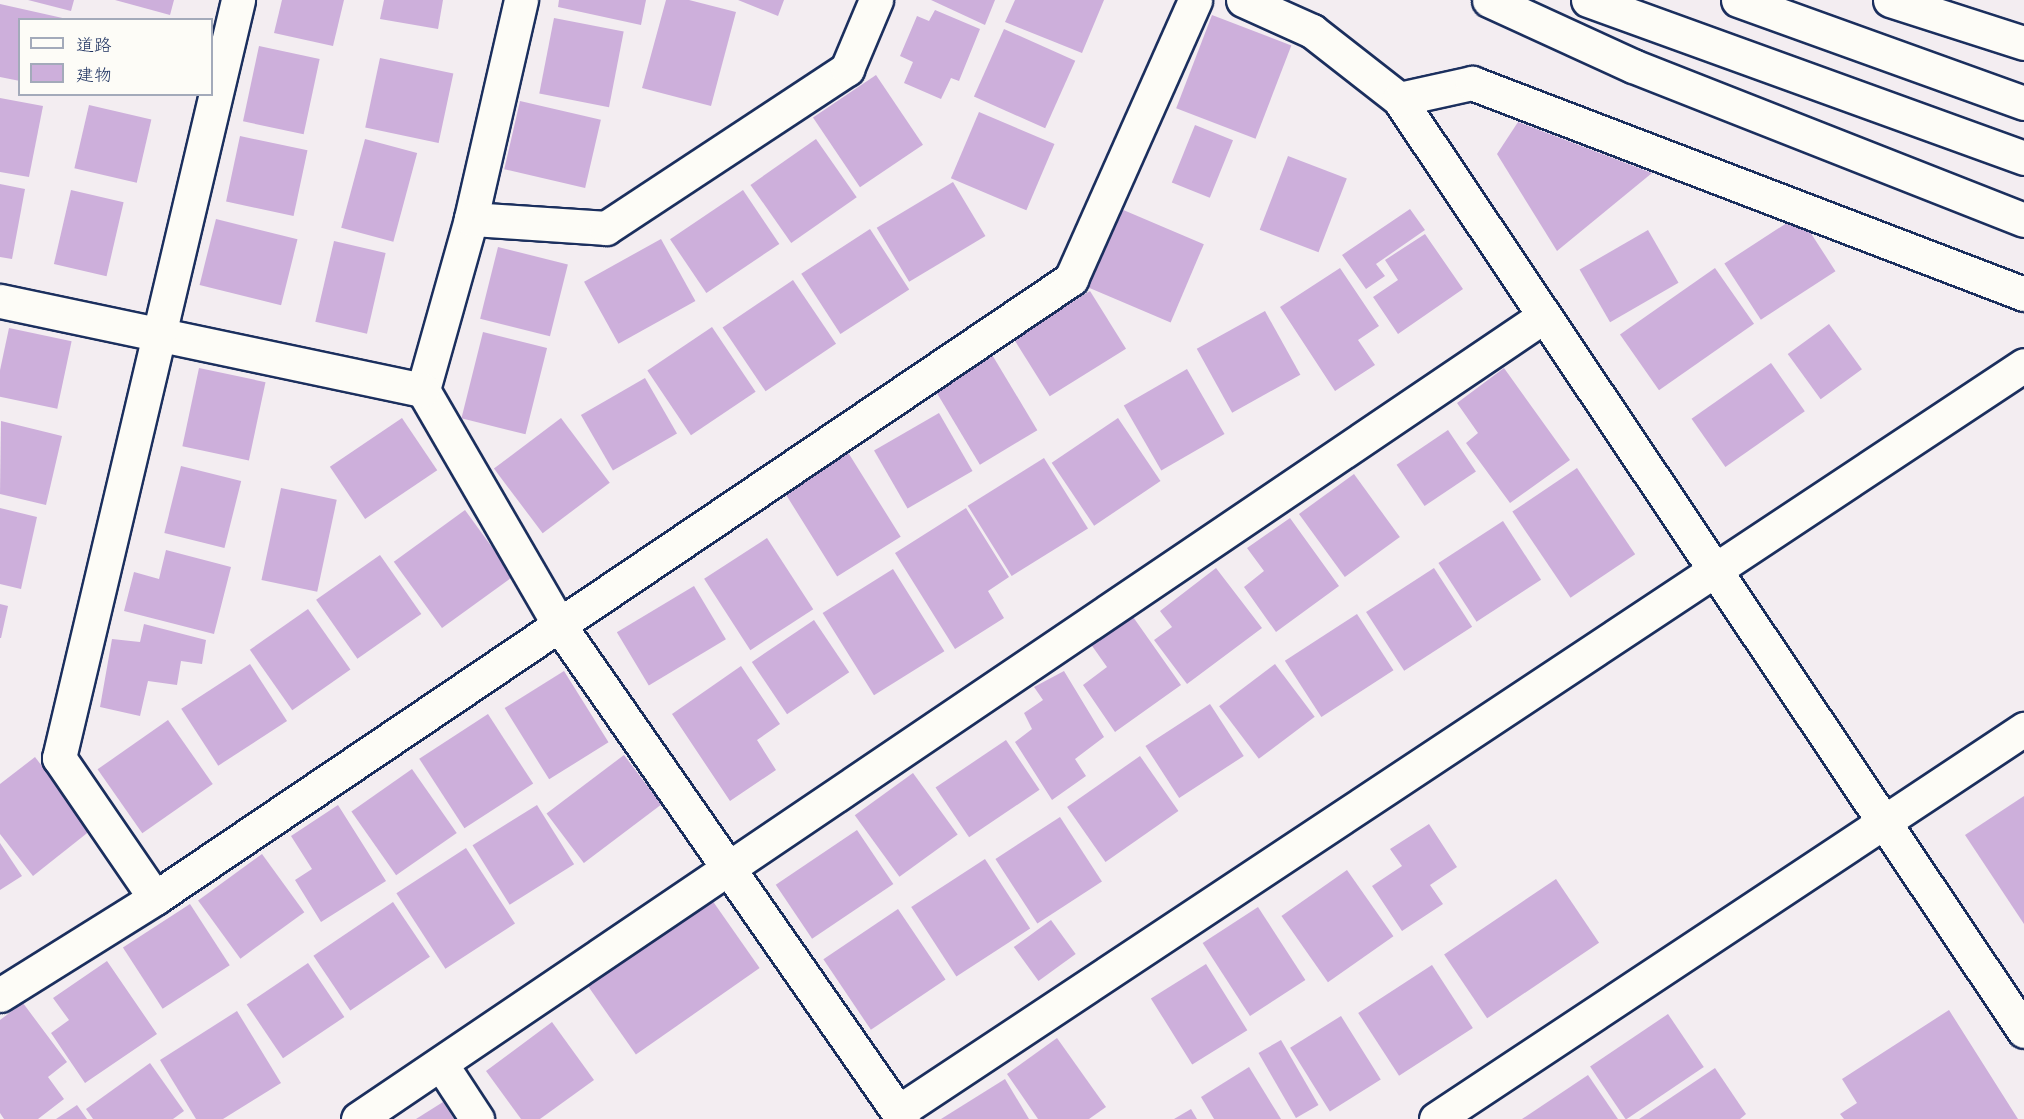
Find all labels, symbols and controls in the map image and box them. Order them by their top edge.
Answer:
legend [18,18,213,96]
text: 道路 [76,33,112,57]
text: 建物 [76,63,112,87]

